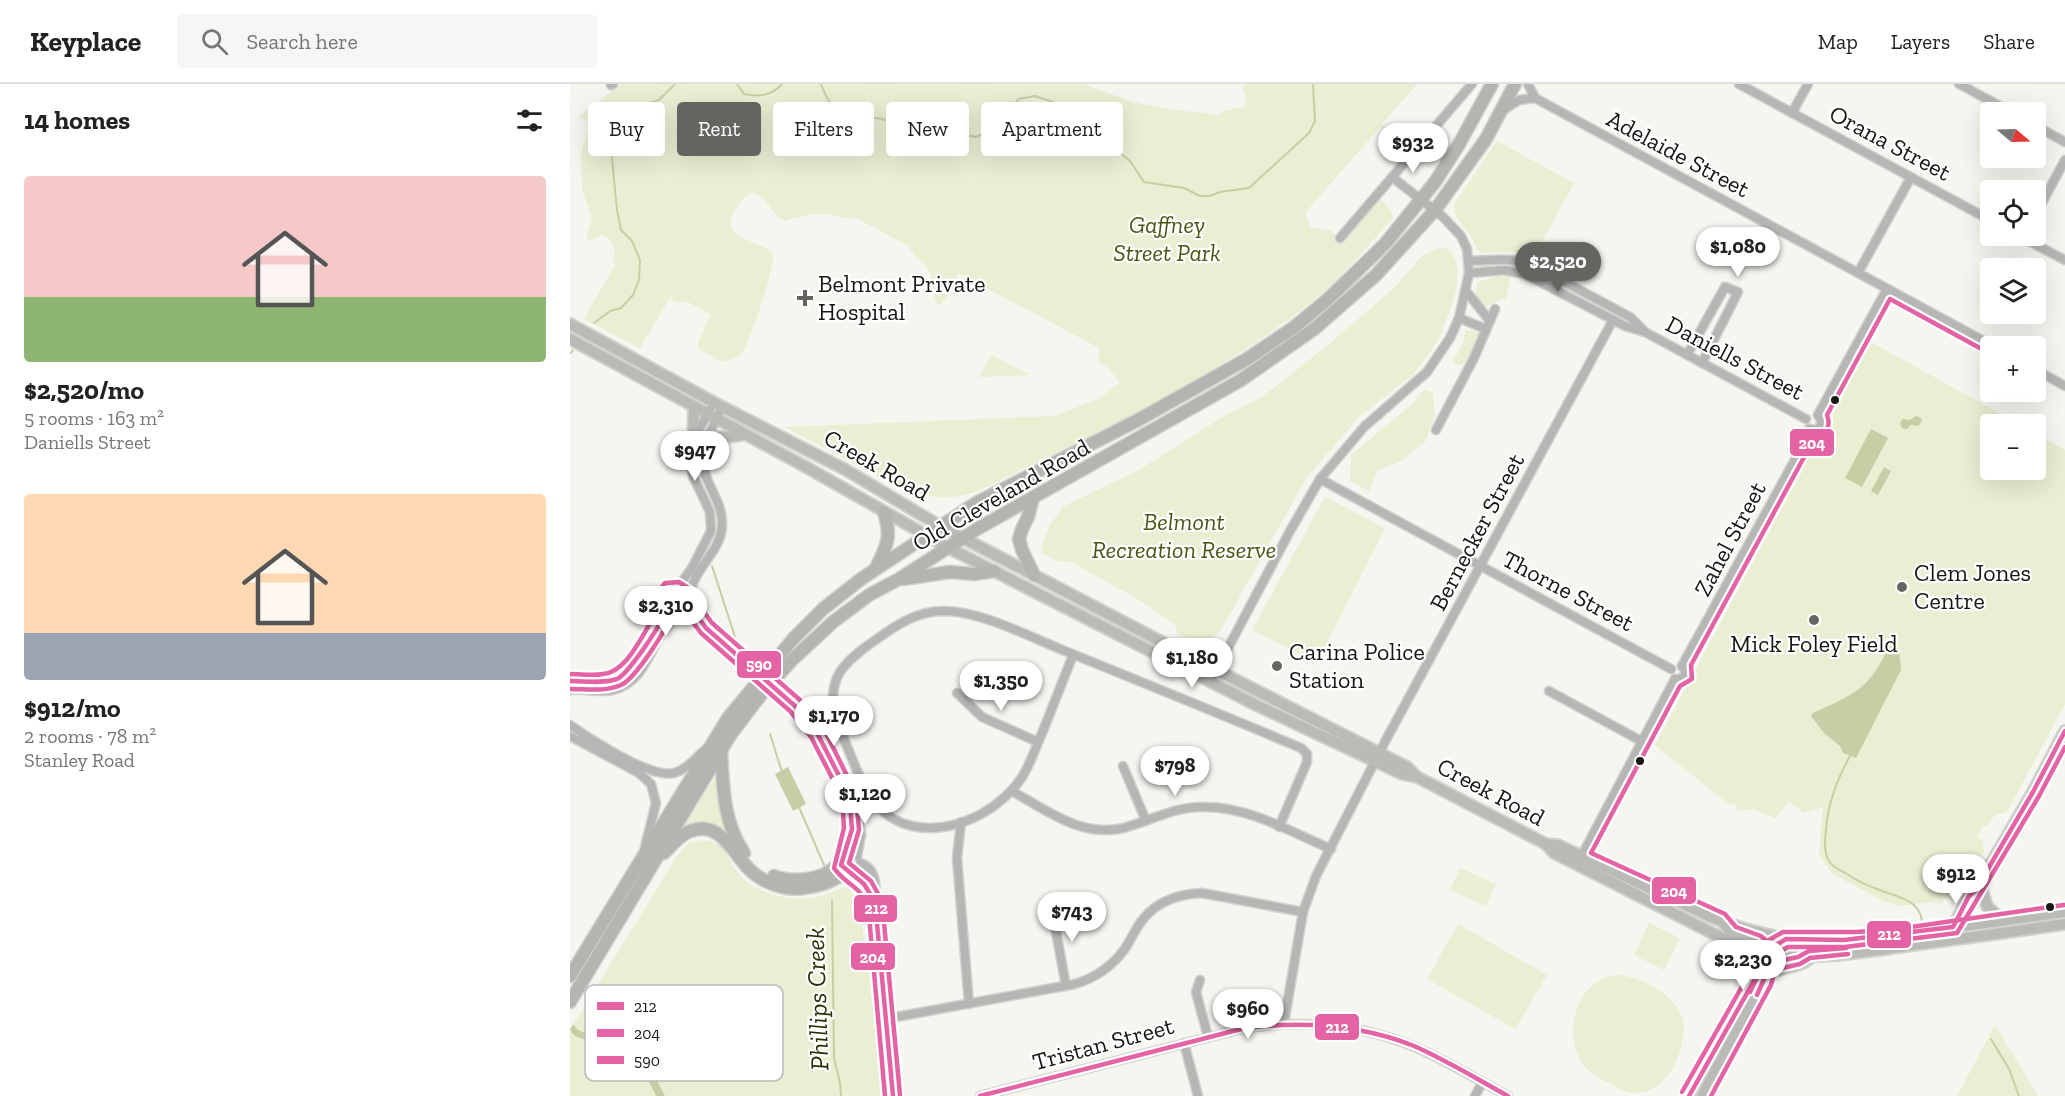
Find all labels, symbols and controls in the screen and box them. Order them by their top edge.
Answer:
search box [177,14,597,68]
text: Keyplace [30,25,141,58]
icon: search [198,25,231,58]
text: Search here [246,28,358,55]
text: Map [1818,29,1858,54]
text: Layers [1891,29,1950,54]
text: Share [1983,29,2035,54]
street label: Orana Street [1825,98,1956,187]
chip: Buy [588,102,665,156]
chip: Rent [677,102,761,156]
chip: Filters [773,102,874,156]
chip: New [886,102,969,156]
chip: Apartment [981,102,1123,156]
north arrow [1980,102,2046,168]
map controls [1980,102,2046,480]
text: 14 homes [24,104,130,136]
icon: filters [513,104,546,137]
street label: Adelaide Street [1602,104,1755,203]
pin: $932 [1377,123,1449,174]
text: $932 [1392,130,1434,154]
button: locate [1980,180,2046,246]
park label: Gaffney Street Park [1113,210,1221,267]
icon: home [231,215,339,323]
pin: $1,080 [1689,227,1787,278]
text: $1,080 [1710,234,1766,258]
pin: $2,520 [1509,242,1607,293]
text: $2,520 [1529,249,1587,273]
button: layers [1980,258,2046,324]
place label: Belmont Private Hospital [818,269,986,326]
marker: Belmont Private Hospital [796,289,814,307]
street label: Daniells Street [1661,309,1809,406]
button: + [1980,336,2046,402]
text: $2,520/mo [24,374,144,406]
unlabelled marker [1829,394,1841,406]
text: 5 rooms · 163 m² [24,406,164,430]
button: − [1980,414,2046,480]
street label: Creek Road [819,423,935,507]
line badge: 204 [1789,428,1835,457]
text: Daniells Street [24,430,151,454]
pin: $947 [659,431,731,482]
street label: Old Cleveland Road [907,432,1095,557]
text: 204 [1799,434,1825,453]
text: $947 [674,438,716,462]
street label: Bernecker Street [1423,448,1530,615]
street label: Zahel Street [1687,477,1772,601]
park label: Belmont Recreation Reserve [1092,507,1276,564]
icon: home [231,533,339,641]
street label: Thorne Street [1498,544,1639,637]
place label: Clem Jones Centre [1914,558,2031,615]
marker: Clem Jones Centre [1895,580,1909,594]
pin: $2,310 [617,586,715,637]
text: $2,310 [638,593,694,617]
marker: Mick Foley Field [1807,613,1821,627]
place label: Mick Foley Field [1730,629,1898,658]
place label: Carina Police Station [1289,637,1425,694]
pin: $1,180 [1143,638,1241,689]
text: $1,180 [1166,645,1218,669]
line badge: 590 [736,650,782,679]
text: 590 [746,655,772,674]
marker: Carina Police Station [1270,659,1284,673]
pin: $1,350 [952,661,1050,712]
text: $1,350 [974,668,1028,692]
text: $912/mo [24,692,121,724]
pin: $1,170 [785,696,883,747]
text: $1,170 [808,703,860,727]
text: 2 rooms · 78 m² [24,724,156,748]
pin: $798 [1139,746,1211,797]
text: Stanley Road [24,748,135,772]
street label: Creek Road [1432,751,1550,832]
text: $798 [1154,753,1196,777]
unlabelled marker [1634,755,1646,767]
pin: $1,120 [816,774,914,825]
text: $1,120 [839,781,891,805]
pin: $912 [1920,854,1992,905]
text: $912 [1936,861,1976,885]
line badge: 204 [1651,876,1697,905]
text: 204 [1661,882,1687,901]
pin: $743 [1036,892,1108,943]
line badge: 212 [853,894,898,923]
text: 212 [864,899,888,918]
text: $743 [1051,899,1093,923]
unlabelled marker [2044,901,2056,913]
line badge: 212 [1866,920,1912,949]
text: 212 [1877,925,1901,944]
water label: Phillips Creek [799,927,835,1071]
pin: $2,230 [1694,940,1792,991]
line badge: 204 [850,942,896,971]
text: $2,230 [1714,947,1772,971]
text: 204 [860,948,886,967]
legend [585,985,783,1081]
pin: $960 [1212,989,1284,1040]
text: $960 [1227,996,1269,1020]
text: 212 [634,997,657,1016]
street label: Tristan Street [1029,1011,1177,1076]
line badge: 212 [1314,1013,1360,1041]
text: 212 [1325,1018,1349,1037]
text: 204 [634,1024,660,1043]
text: 590 [634,1051,660,1070]

